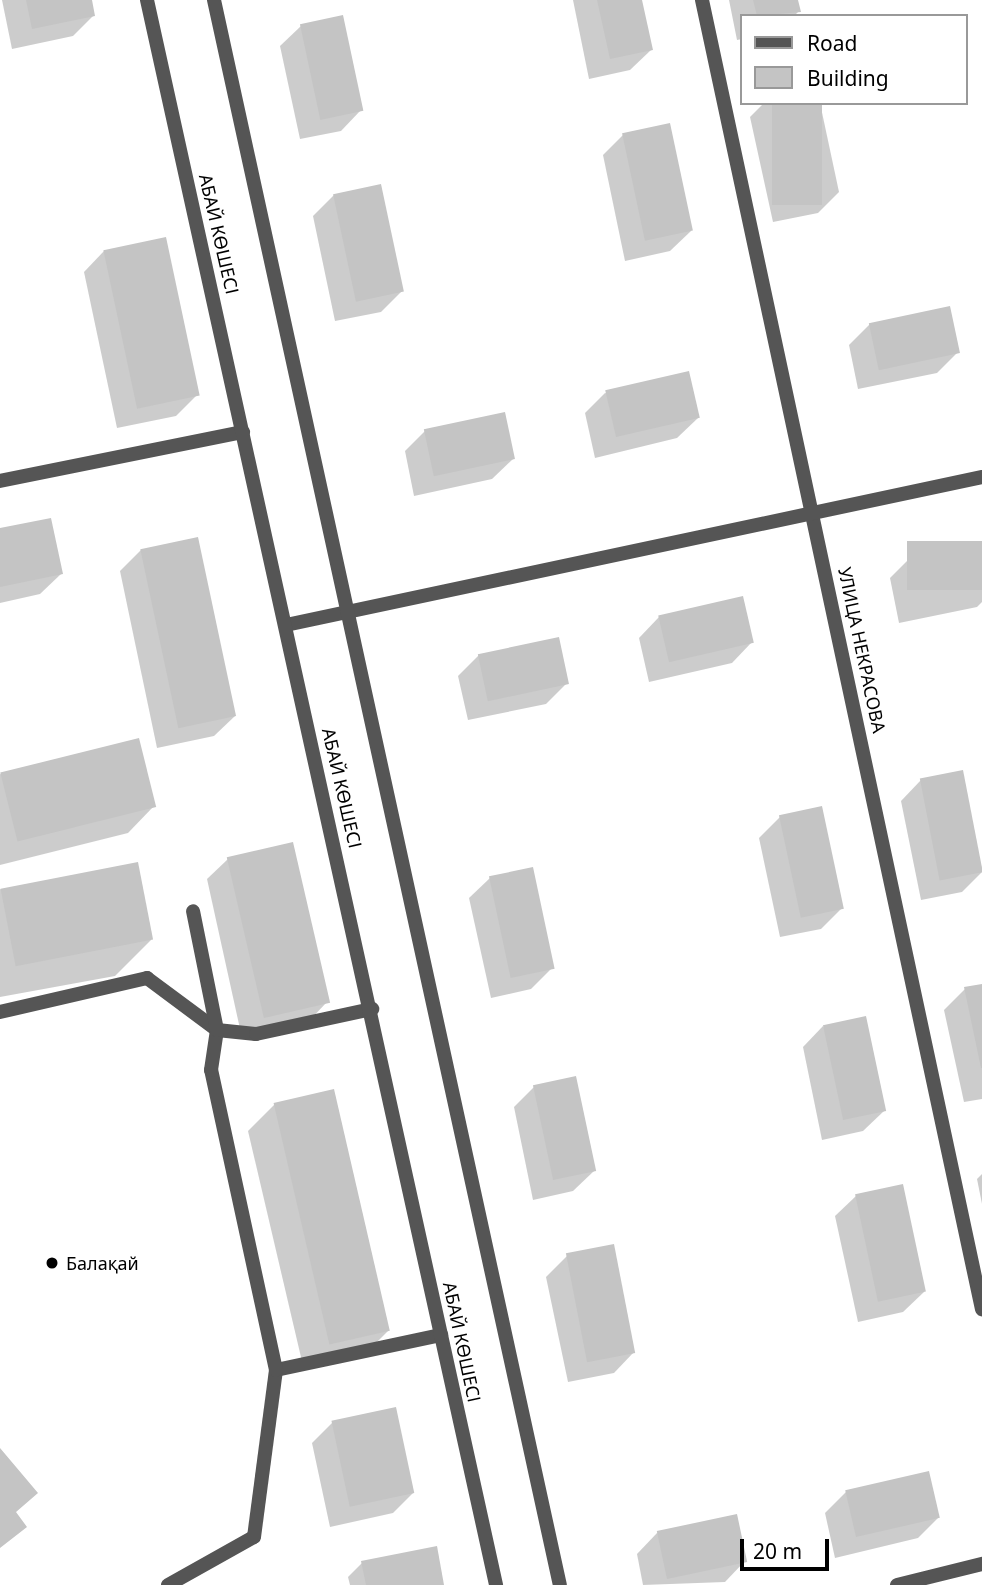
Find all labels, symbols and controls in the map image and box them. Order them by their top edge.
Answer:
legend [740,14,968,105]
text: Road [807,29,857,57]
text: Building [807,64,889,92]
street label: АБАЙ КӨШЕСІ [195,172,243,296]
street label: УЛИЦА НЕКРАСОВА [834,565,890,735]
street label: АБАЙ КӨШЕСІ [318,726,366,850]
place label: Балақай [66,1252,139,1274]
marker: Балақай [44,1255,60,1271]
street label: АБАЙ КӨШЕСІ [439,1280,485,1404]
scale bar [744,1526,833,1570]
text: 20 m [753,1537,802,1565]

